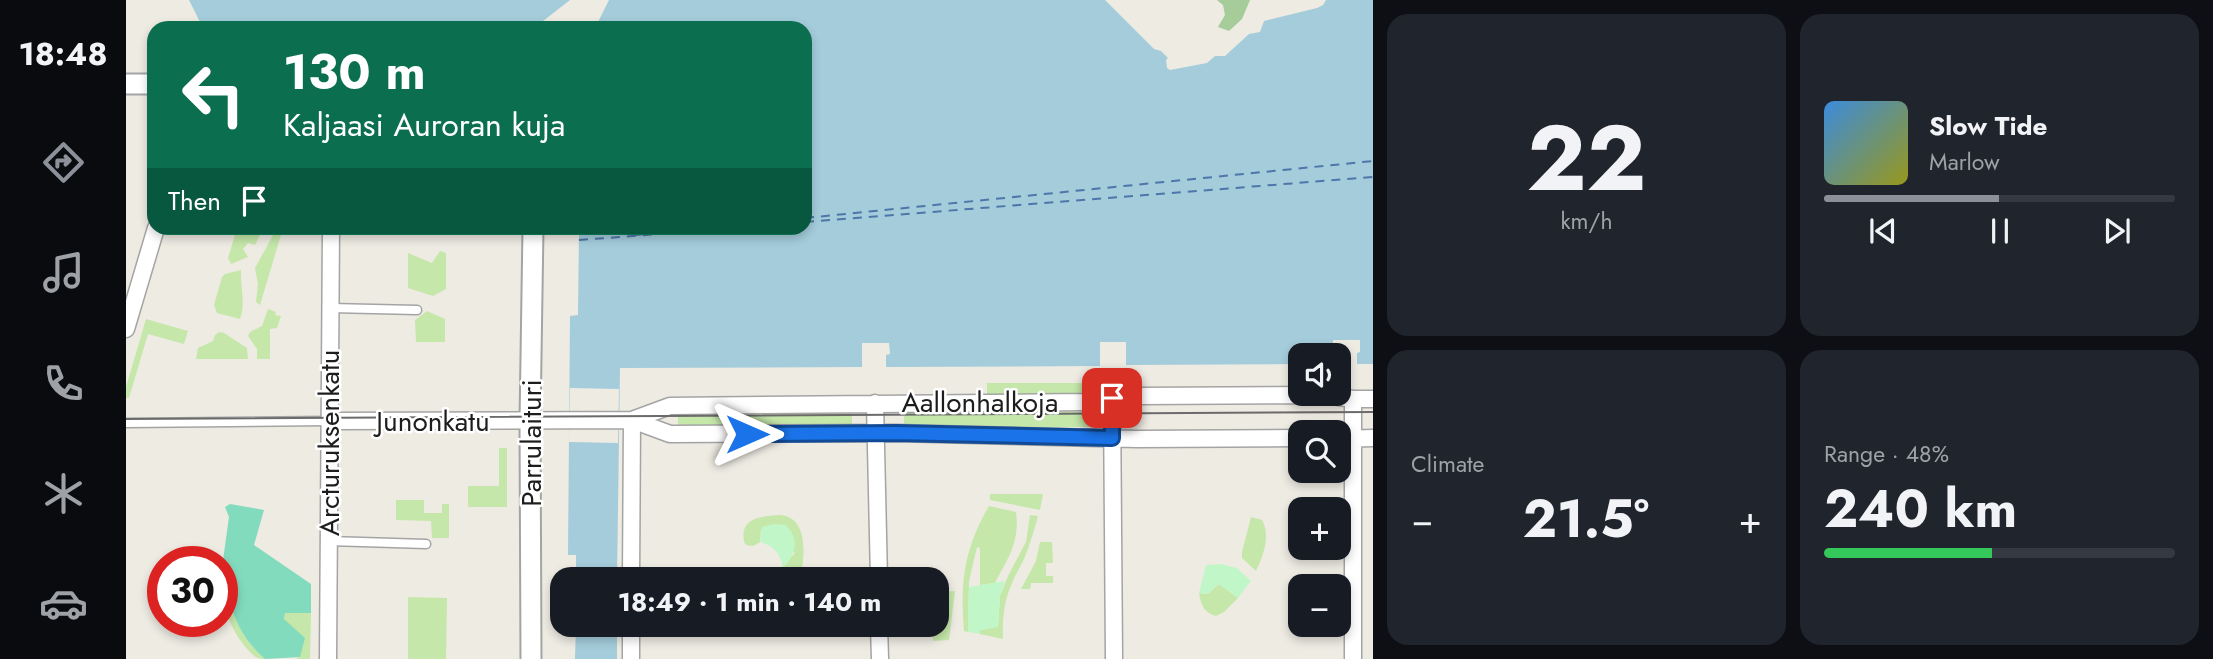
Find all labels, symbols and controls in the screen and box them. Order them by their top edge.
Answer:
text: 18:48 [18,31,108,77]
text: 130 m [283,37,426,107]
icon: left [168,49,259,140]
text: 22 [1527,93,1646,224]
text: Kaljaasi Auroran kuja [283,102,565,148]
text: Slow Tide [1929,107,2048,145]
icon: directions [39,138,88,187]
text: Marlow [1929,145,2000,179]
text: Then [168,182,221,220]
icon: arrive [235,182,273,220]
text: km/h [1561,204,1612,238]
icon: previous [1864,212,1902,250]
icon: pause [1981,212,2019,250]
icon: next [2098,212,2136,250]
icon: music [39,248,88,297]
map controls [1288,343,1351,637]
button: sound [1288,343,1351,406]
street label: Arcturuksenkatu [309,350,350,536]
icon: phone [39,359,88,408]
pin [1082,368,1142,428]
street label: Parrulaituri [511,379,552,507]
icon: arrive [1093,379,1131,417]
street label: Aallonhalkoja [901,382,1059,423]
position arrow [710,397,784,471]
street label: Junonkatu [372,401,490,442]
button: search [1288,420,1351,483]
text: Range · 48% [1824,437,1949,471]
text: Climate [1411,447,1484,481]
icon: climate [39,469,88,518]
text: 240 km [1824,471,2017,547]
text: 21.5° [1523,481,1649,557]
text: − [1411,492,1433,547]
text: + [1739,492,1762,547]
button: + [1288,497,1351,560]
speed limit sign: 30 [147,546,238,637]
button: − [1288,574,1351,637]
icon: car [39,579,88,628]
text: 18:49 · 1 min · 140 m [618,583,881,621]

